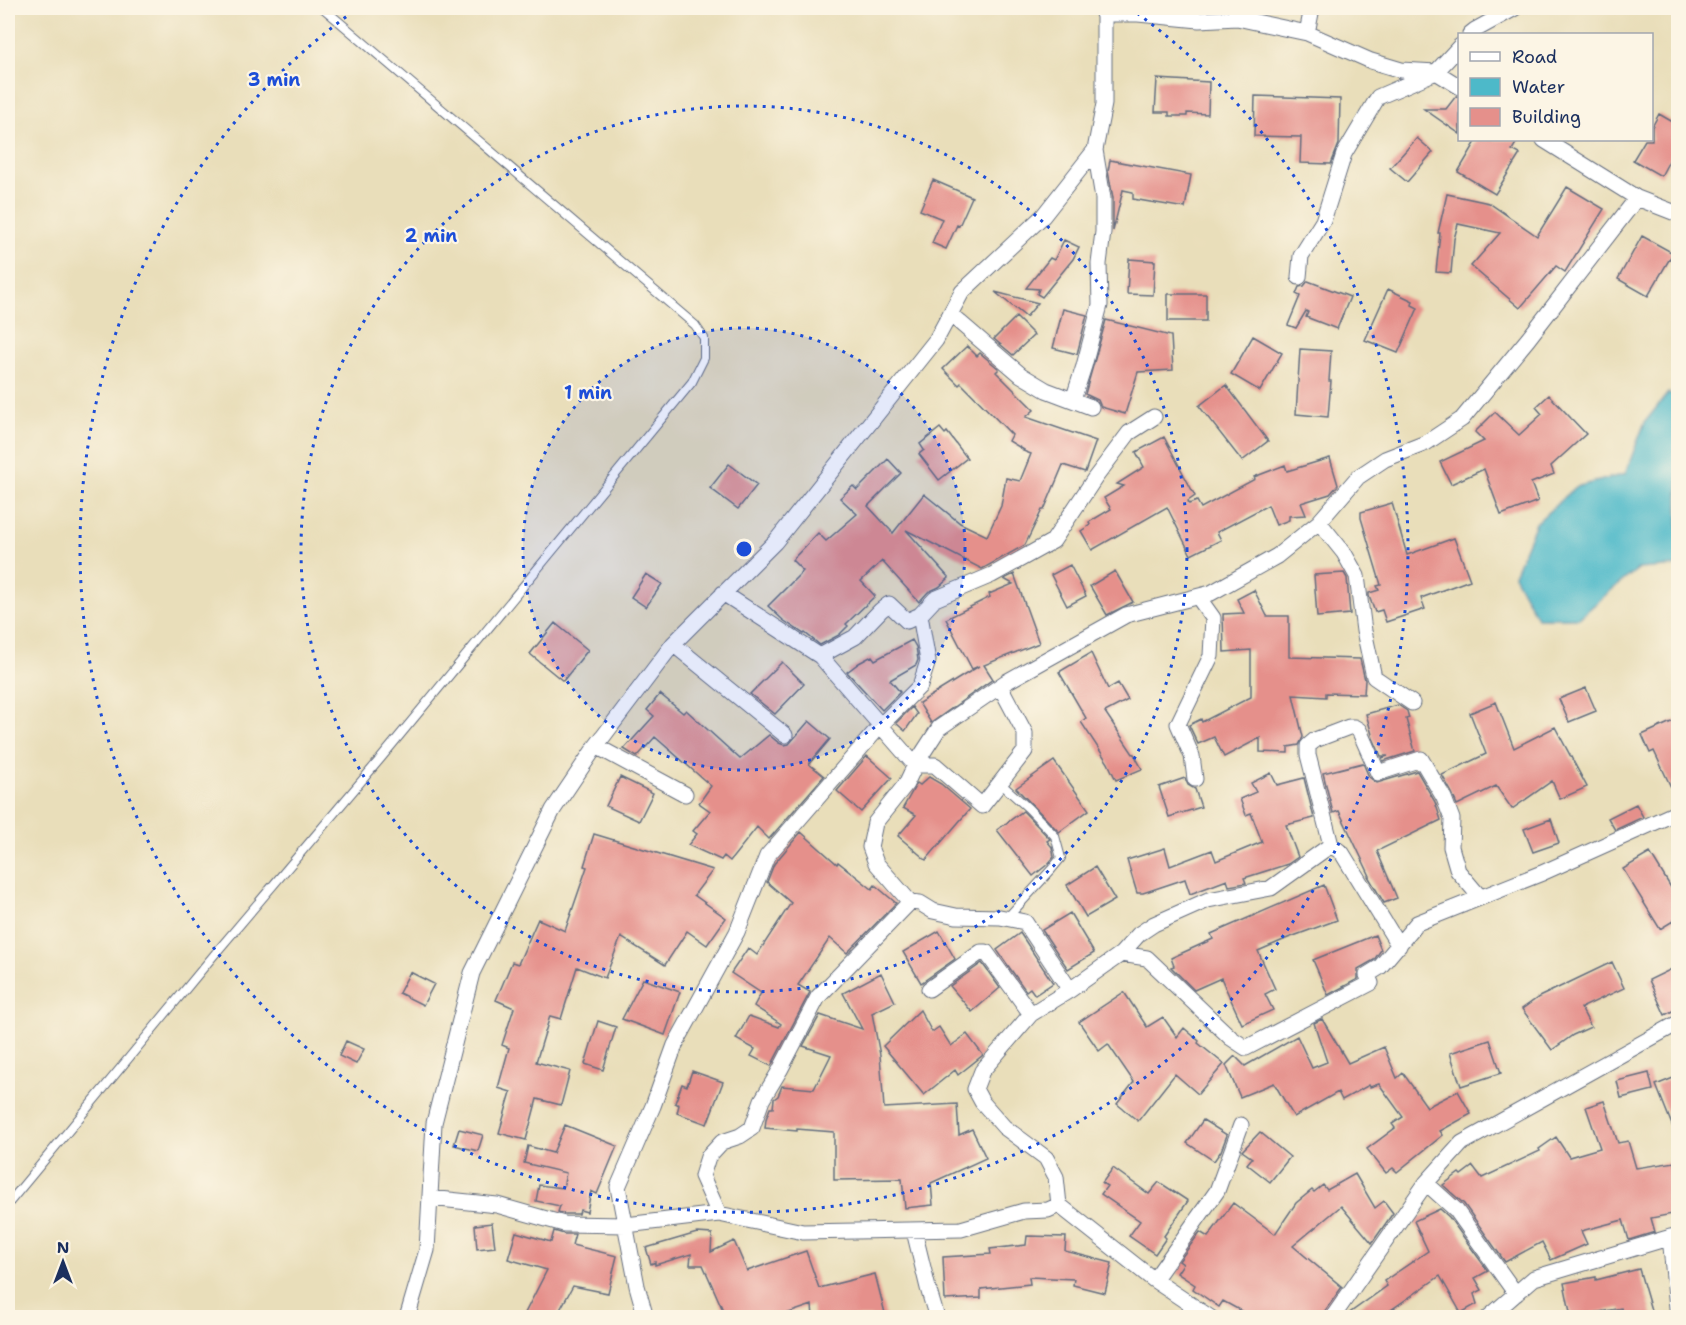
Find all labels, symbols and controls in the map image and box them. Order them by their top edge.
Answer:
legend [1458,33,1653,141]
text: Road [1512,45,1557,69]
text: 3 min [248,68,300,92]
text: Water [1512,75,1565,99]
text: Building [1512,105,1581,129]
text: 2 min [405,224,457,248]
text: 1 min [564,381,612,405]
centre of rings [734,539,754,559]
north arrow [33,1232,93,1292]
text: N [57,1237,69,1258]

